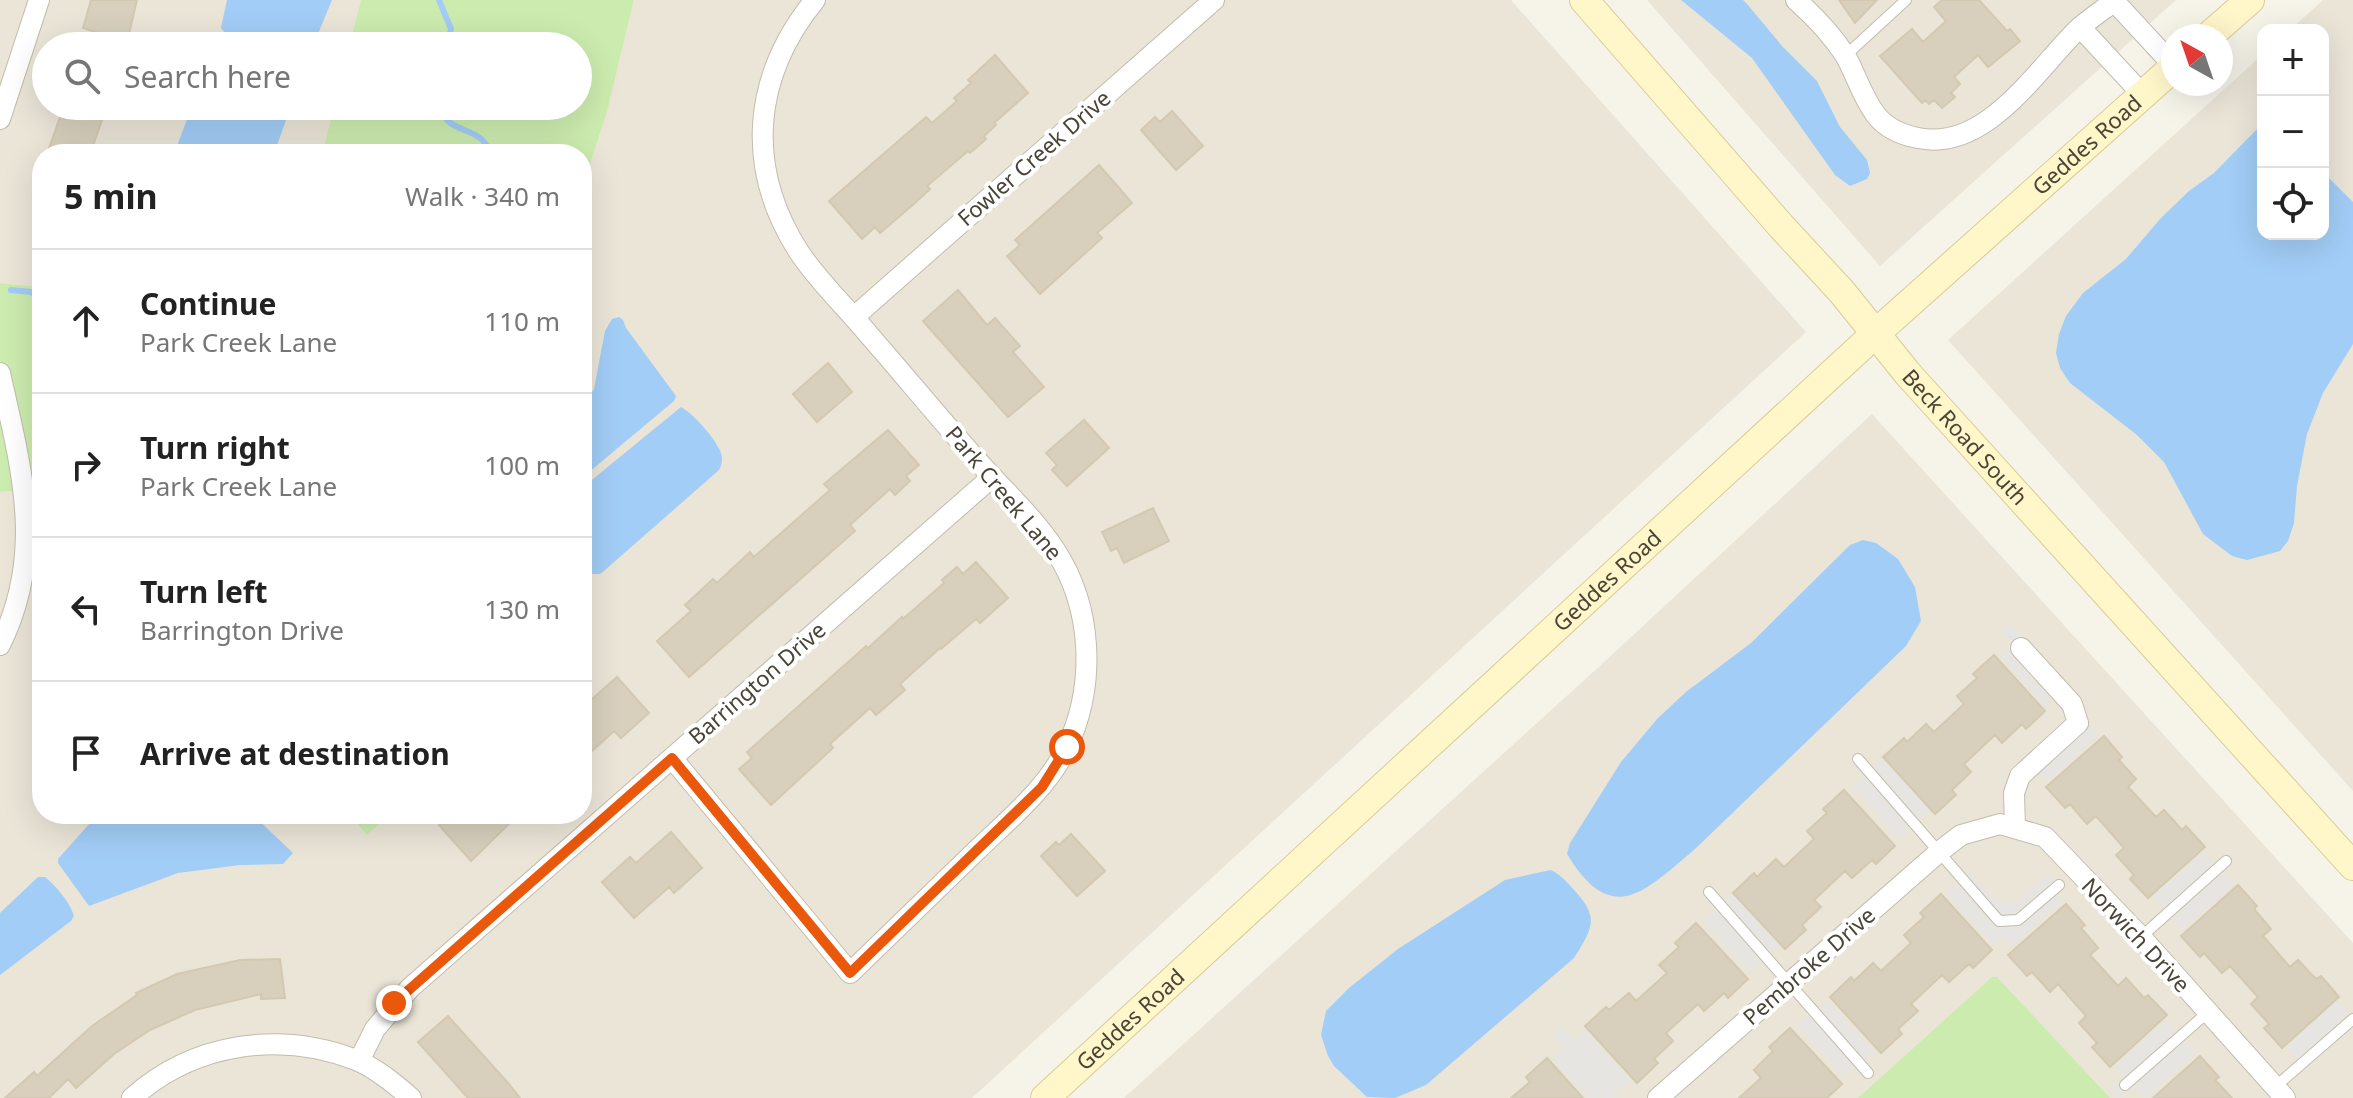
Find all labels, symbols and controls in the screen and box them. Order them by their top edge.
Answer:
north arrow [2161,24,2233,96]
map controls [2257,24,2329,240]
button: + [2257,24,2329,96]
search box [32,32,592,120]
icon: search [60,54,104,98]
text: Search here [124,56,291,97]
street label: Fowler Creek Drive [950,82,1116,232]
street label: Geddes Road [2025,87,2147,201]
button: − [2257,96,2329,168]
button: locate [2257,168,2329,240]
text: 5 min [64,173,158,219]
text: Walk · 340 m [405,178,560,214]
text: Continue [140,283,276,324]
icon: ahead [64,299,108,343]
text: 110 m [484,303,560,339]
text: Park Creek Lane [140,324,337,360]
street label: Beck Road South [1896,362,2035,511]
street label: Park Creek Lane [940,419,1070,566]
text: Turn right [140,427,290,468]
icon: right [64,443,108,487]
text: 100 m [484,447,560,483]
text: Park Creek Lane [140,468,337,504]
street label: Geddes Road [1546,522,1667,637]
text: Turn left [140,571,268,612]
icon: left [64,587,108,631]
text: 130 m [484,591,560,627]
text: Barrington Drive [140,612,344,648]
street label: Barrington Drive [681,614,831,750]
route start [1049,729,1085,765]
icon: arrive [64,731,108,775]
text: Arrive at destination [140,733,450,774]
street label: Norwich Drive [2076,871,2198,998]
street label: Pembroke Drive [1736,899,1881,1031]
street label: Geddes Road [1069,961,1190,1076]
route end [376,985,412,1021]

